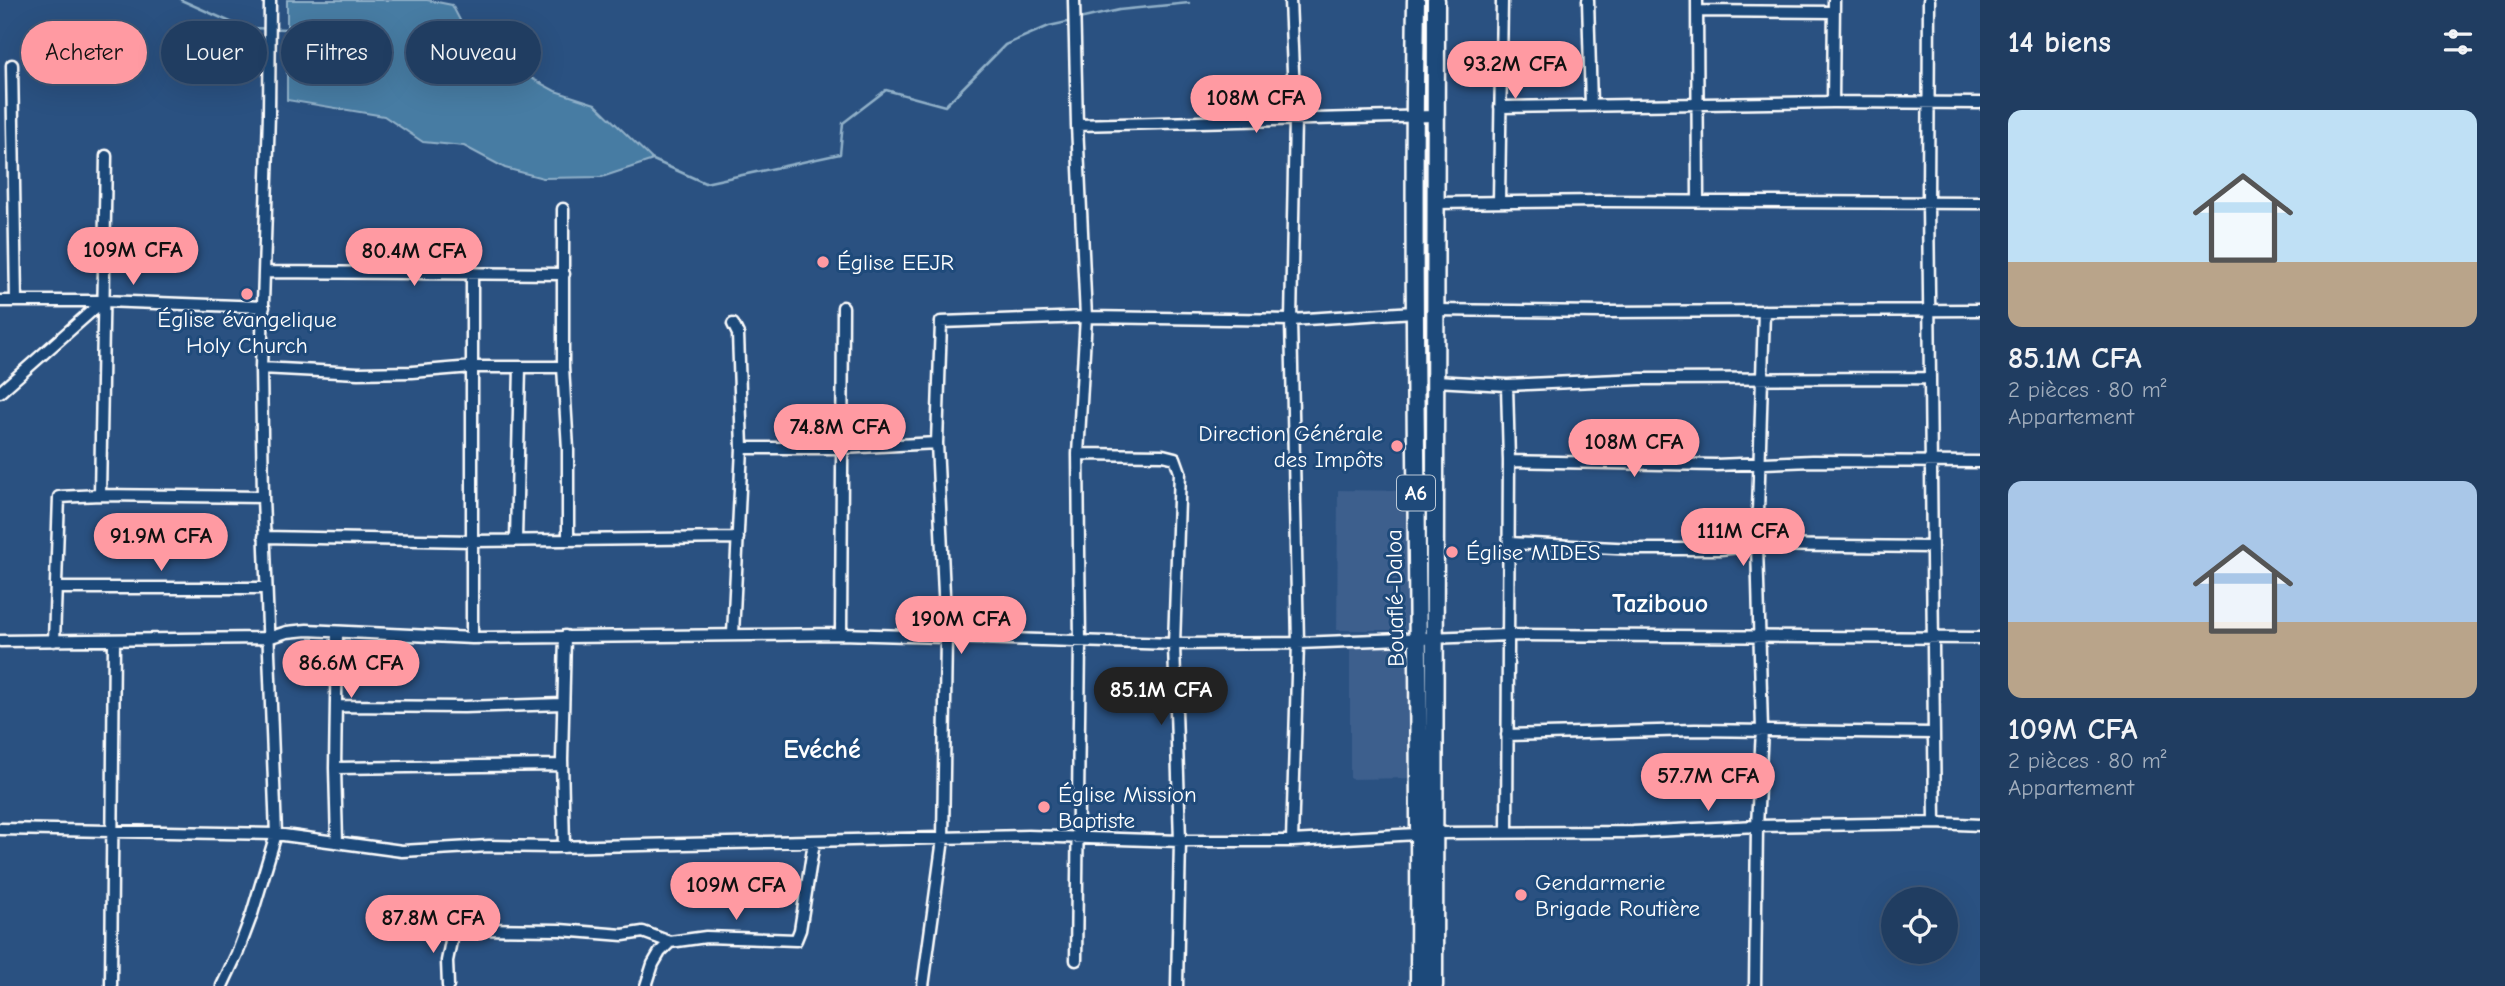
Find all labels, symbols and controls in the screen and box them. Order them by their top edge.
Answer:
chip: Acheter [21,21,147,84]
chip: Louer [161,21,267,84]
chip: Filtres [281,21,392,84]
chip: Nouveau [406,21,541,84]
icon: filters [2439,23,2477,61]
text: 14 biens [2008,25,2111,60]
pin: 93.2M CFA [1435,42,1595,101]
text: 93.2M CFA [1463,50,1567,77]
pin: 108M CFA [1184,76,1328,135]
text: 108M CFA [1206,84,1306,111]
icon: home [2180,155,2306,281]
pin: 109M CFA [61,228,205,287]
pin: 80.4M CFA [334,229,494,288]
text: 109M CFA [83,236,183,263]
text: 80.4M CFA [362,237,467,264]
place label: Église EEJR [837,249,954,276]
marker: Église EEJR [815,254,831,270]
marker: Église évangelique Holy Church [239,286,255,302]
place label: Église évangelique Holy Church [157,306,337,359]
text: 85.1M CFA [2008,341,2141,376]
text: 2 pièces · 80 m² [2008,376,2167,403]
text: Appartement [2008,403,2134,430]
pin: 74.8M CFA [760,405,920,464]
text: 74.8M CFA [790,413,890,440]
place label: Direction Générale des Impôts [1198,420,1383,473]
pin: 108M CFA [1562,420,1706,479]
text: 108M CFA [1584,428,1684,455]
marker: Direction Générale des Impôts [1389,438,1405,454]
road number: A6 [1397,476,1435,510]
pin: 111M CFA [1671,508,1815,568]
pin: 91.9M CFA [81,514,241,573]
text: 111M CFA [1697,517,1789,544]
text: 91.9M CFA [110,522,212,549]
icon: home [2180,526,2306,652]
street label: Bouaflé-Daloa [1380,529,1410,667]
place label: Église MIDES [1466,539,1600,566]
marker: Église MIDES [1444,544,1460,560]
district label: Tazibouo [1612,589,1708,619]
pin: 190M CFA [889,596,1033,656]
text: 190M CFA [911,605,1011,632]
pin: 86.6M CFA [271,640,431,700]
text: 86.6M CFA [298,649,404,676]
pin: 85.1M CFA [1081,668,1241,727]
text: 85.1M CFA [1110,676,1212,703]
text: 109M CFA [2008,712,2138,747]
district label: Evéché [783,735,861,765]
text: 2 pièces · 80 m² [2008,747,2167,774]
pin: 57.7M CFA [1628,754,1788,813]
text: 57.7M CFA [1657,762,1759,789]
text: Appartement [2008,774,2134,801]
place label: Église Mission Baptiste [1058,781,1197,834]
marker: Église Mission Baptiste [1036,799,1052,815]
pin: 109M CFA [664,862,808,922]
place label: Gendarmerie Brigade Routière [1535,869,1700,922]
text: 109M CFA [686,871,786,898]
marker: Gendarmerie Brigade Routière [1513,887,1529,903]
map controls [1881,887,1958,964]
button: locate [1881,887,1958,964]
pin: 87.8M CFA [353,895,513,955]
text: 87.8M CFA [381,904,485,931]

